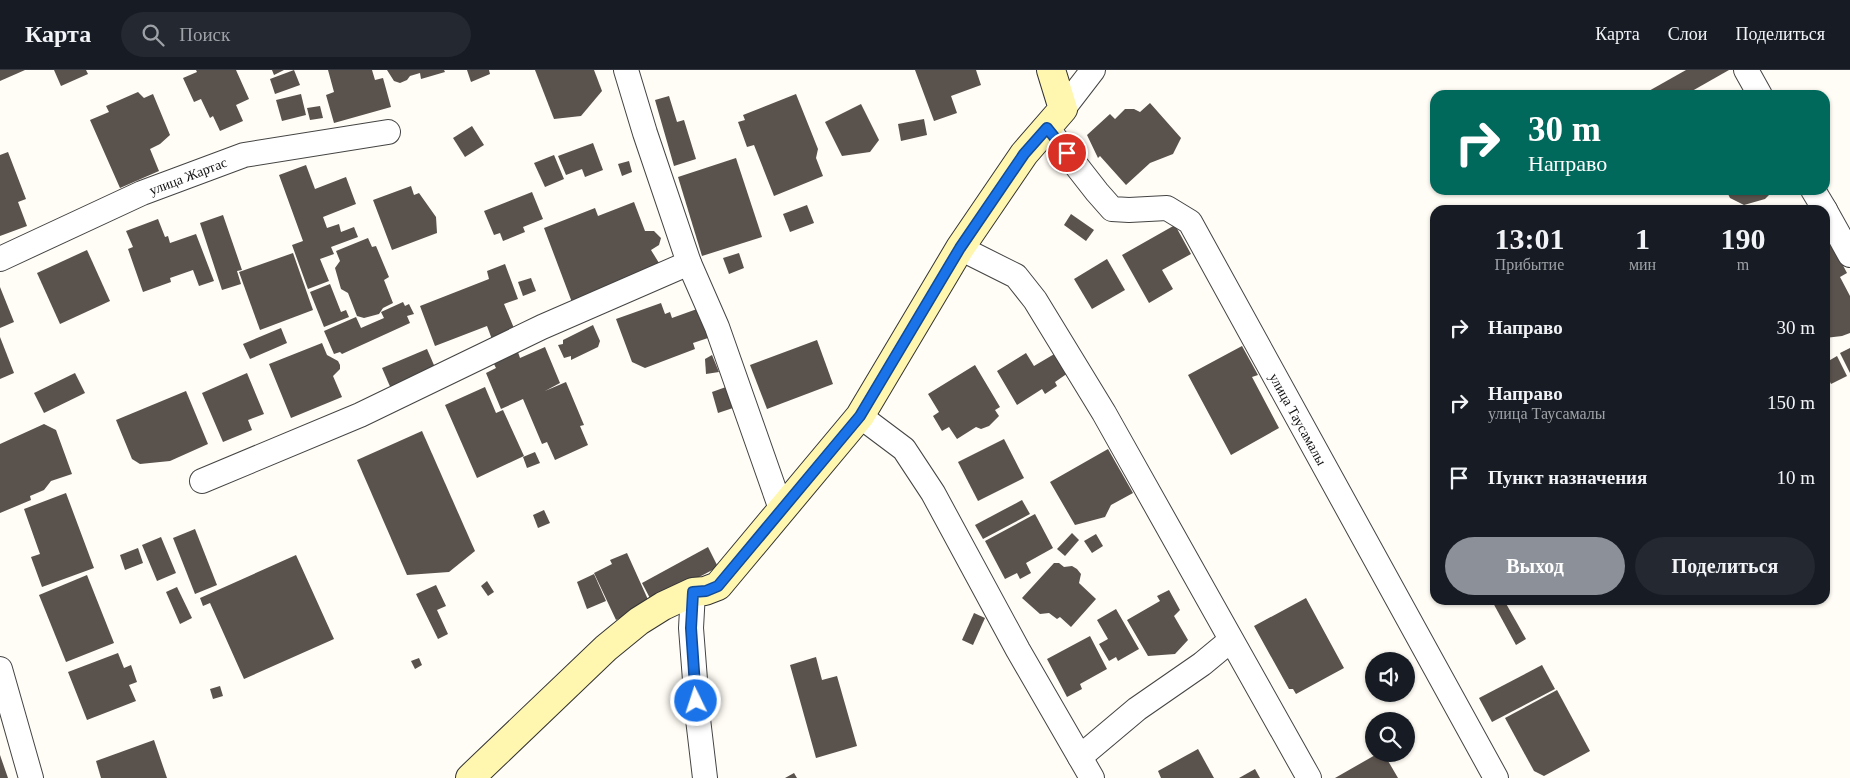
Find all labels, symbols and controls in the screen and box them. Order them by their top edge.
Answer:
search box [121,12,471,57]
text: Карта [25,21,91,47]
icon: search [139,21,167,49]
text: Поиск [179,24,230,45]
text: Карта [1595,24,1640,44]
text: Слои [1668,24,1707,44]
text: Поделиться [1735,24,1825,44]
icon: right [1445,110,1510,175]
text: 30 m [1528,110,1601,149]
pin [1046,132,1088,174]
icon: arrive [1053,139,1081,167]
text: Направо [1528,151,1607,176]
street label: улица Жартас [147,155,229,198]
text: 13:01 [1494,222,1564,255]
text: 1 [1635,222,1650,255]
text: 190 [1721,222,1766,255]
text: Прибытие [1495,256,1564,273]
text: мин [1629,256,1656,273]
text: m [1737,256,1749,273]
icon: right [1445,314,1473,342]
text: Направо [1488,317,1563,338]
text: 30 m [1776,317,1815,338]
street label: улица Таусамалы [1266,371,1329,468]
text: Направо [1488,383,1563,404]
icon: right [1445,389,1473,417]
text: 150 m [1767,392,1815,413]
text: улица Таусамалы [1488,405,1606,422]
icon: arrive [1445,464,1473,492]
text: Пункт назначения [1488,467,1647,488]
text: 10 m [1776,467,1815,488]
button: Выход [1445,537,1625,595]
button: Поделиться [1635,537,1815,595]
map controls [1365,652,1415,762]
button: sound [1365,652,1415,702]
position arrow [669,674,721,726]
button: search [1365,712,1415,762]

